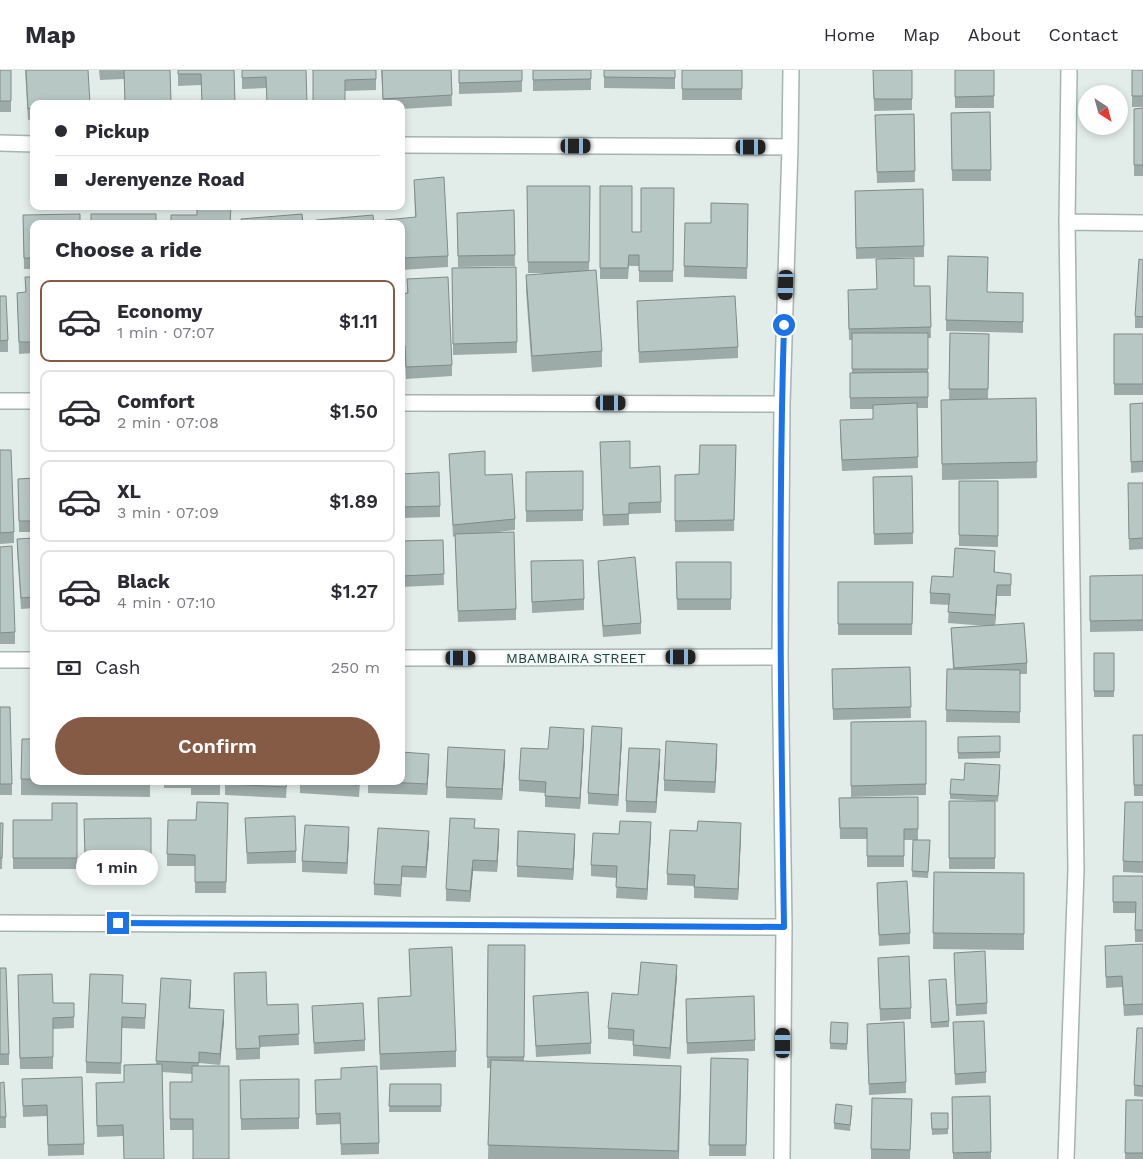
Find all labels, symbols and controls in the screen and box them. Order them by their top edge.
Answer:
text: Map [25,21,76,49]
text: Home [824,24,875,45]
text: Map [903,24,940,45]
text: About [968,24,1020,45]
text: Contact [1048,24,1118,45]
north arrow [1078,85,1128,135]
map controls [1078,85,1128,135]
text: Pickup [85,120,149,143]
car [561,139,591,154]
car [736,140,766,155]
text: Jerenyenze Road [85,168,245,191]
text: Choose a ride [55,237,202,262]
car [777,270,794,300]
icon: car [57,299,102,344]
text: Economy [117,300,202,323]
text: $1.11 [339,310,378,333]
route start [773,314,795,336]
text: 1 min · 07:07 [117,323,215,342]
icon: car [57,389,102,434]
text: Comfort [117,390,195,413]
car [596,396,626,411]
text: $1.50 [330,400,378,423]
text: 2 min · 07:08 [117,413,219,432]
icon: car [57,479,102,524]
text: XL [117,480,141,503]
text: $1.89 [329,490,378,513]
text: 3 min · 07:09 [117,503,219,522]
icon: car [57,569,102,614]
text: Black [117,570,170,593]
text: $1.27 [331,580,378,603]
text: 4 min · 07:10 [117,593,216,612]
street label: MBAMBAIRA STREET [506,650,647,666]
car [666,650,696,665]
car [446,651,476,666]
icon: cash [55,654,83,682]
text: Cash [95,656,141,679]
text: 250 m [331,658,380,677]
button: Confirm [55,717,380,775]
callout: 1 min [77,850,159,886]
text: 1 min [96,858,138,877]
route end [107,912,129,934]
car [775,1028,790,1058]

